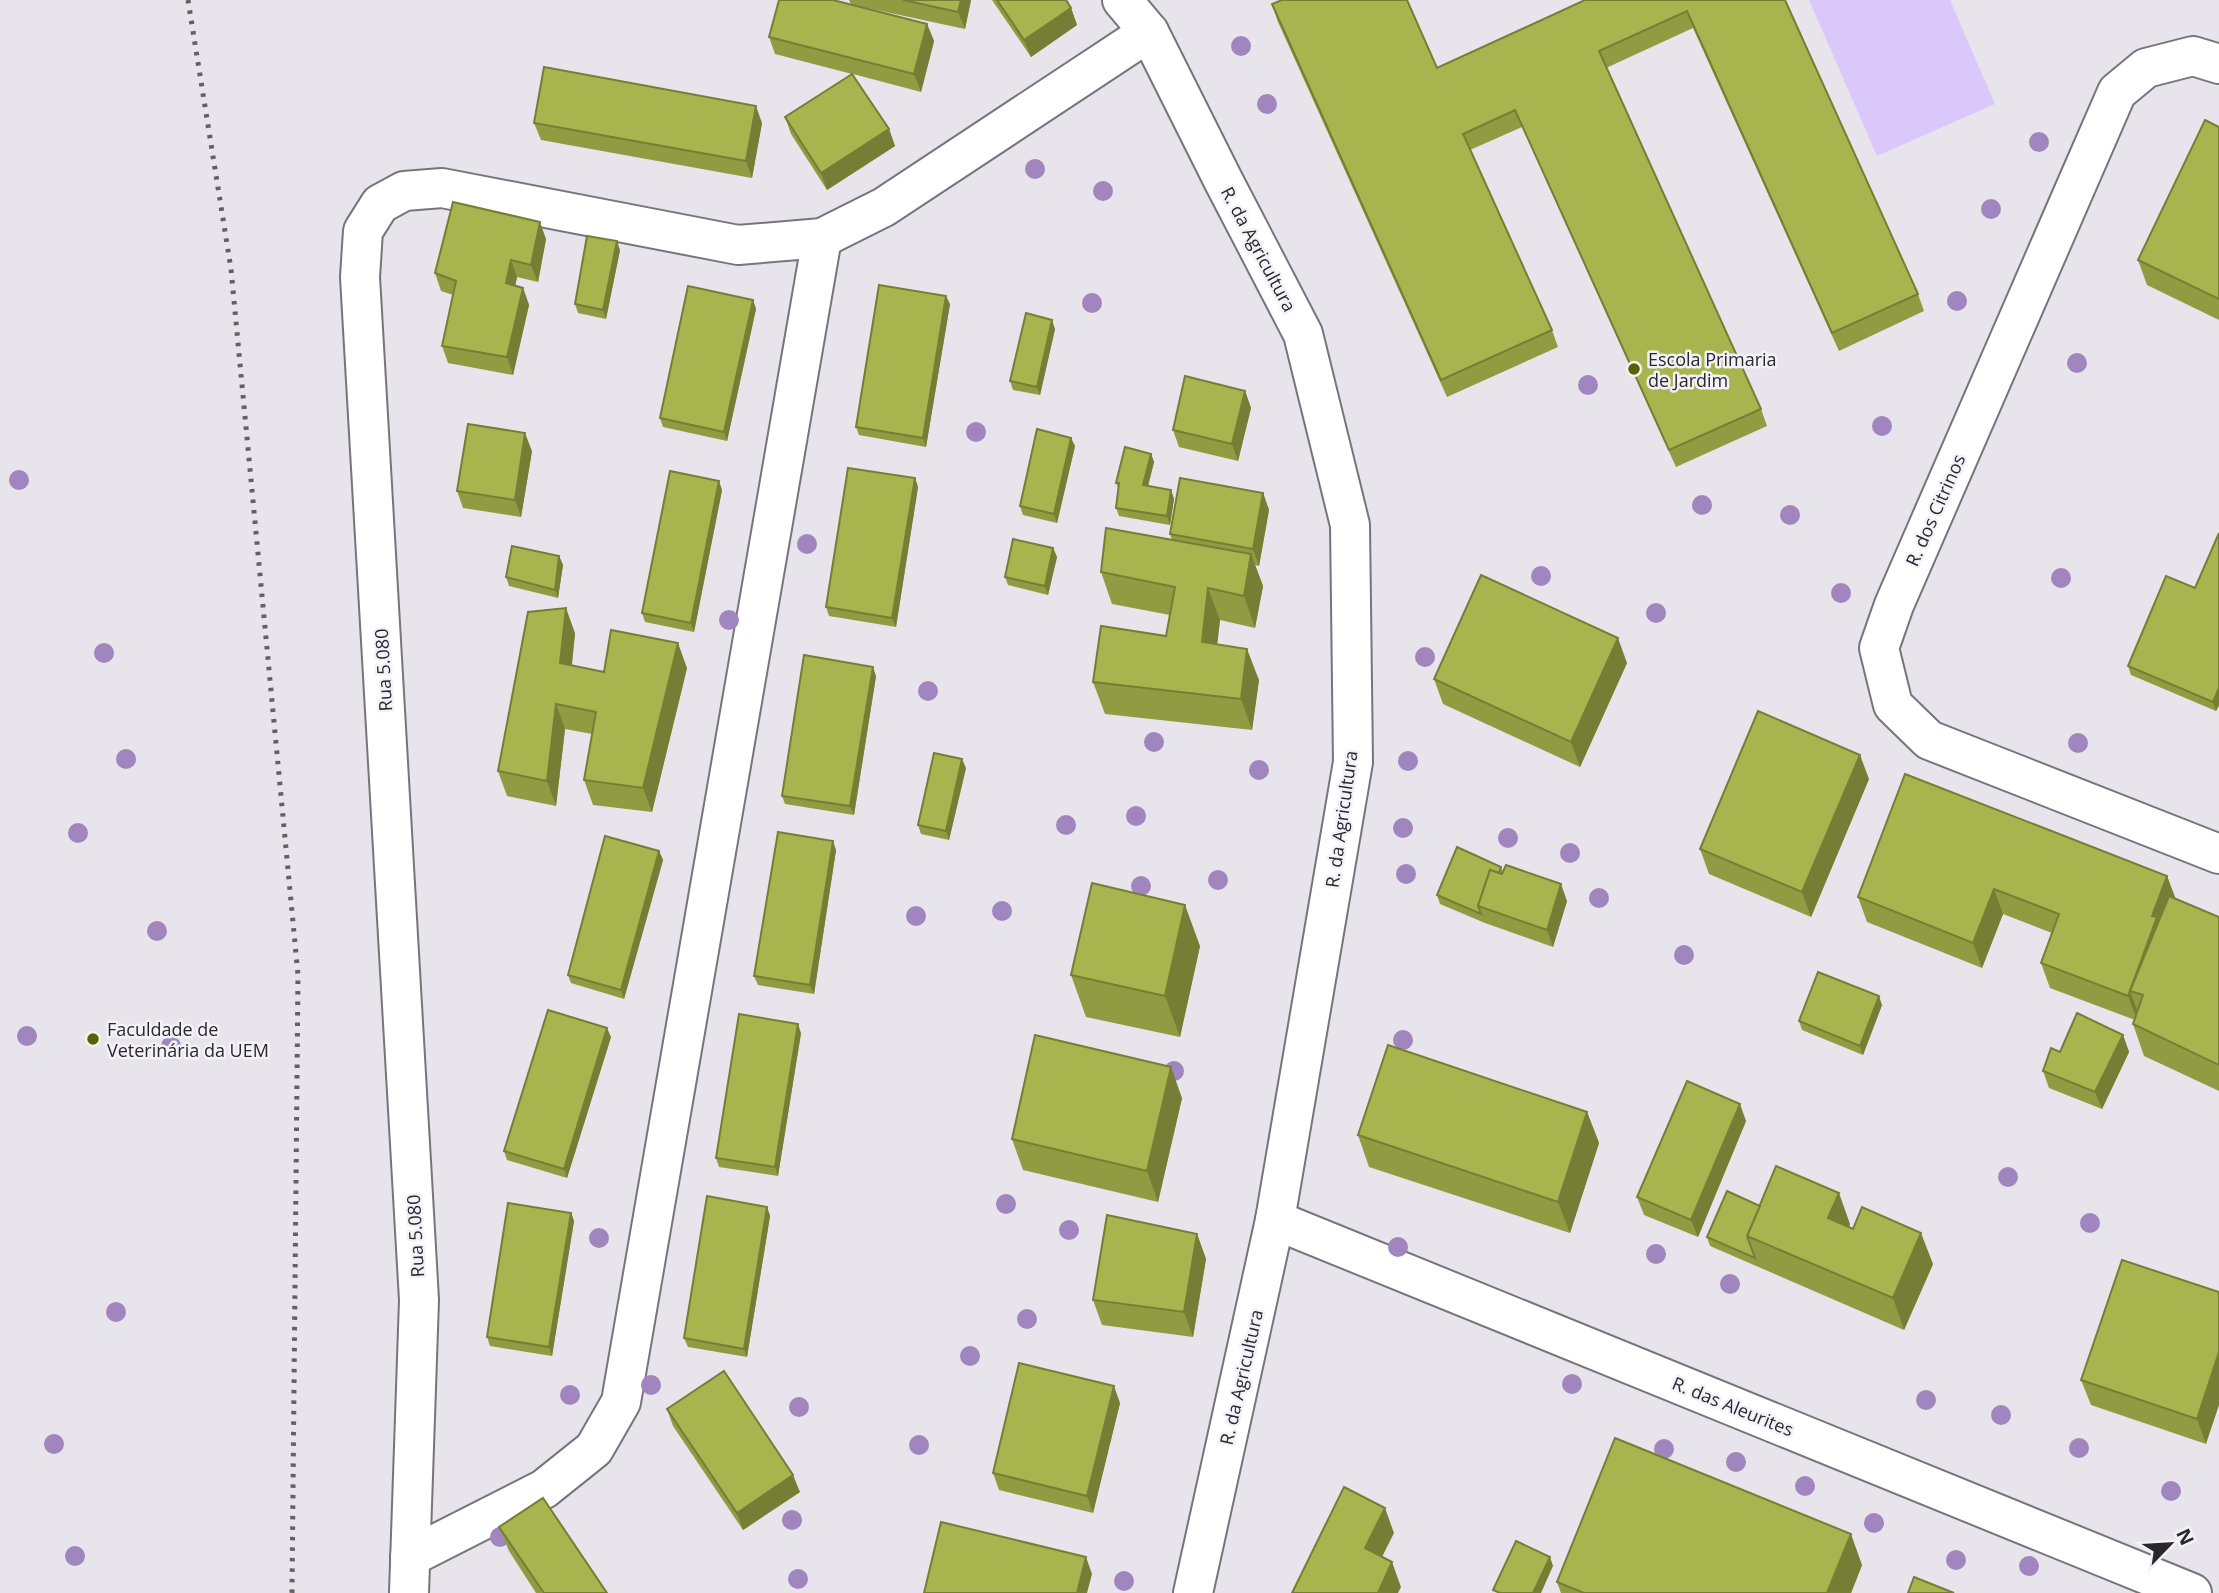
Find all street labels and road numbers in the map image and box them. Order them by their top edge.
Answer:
street label: R. da Agricultura [1216,182,1302,316]
street label: R. dos Citrinos [1900,450,1970,570]
street label: Rua 5.080 [369,628,397,712]
street label: R. da Agricultura [1319,749,1363,889]
street label: Rua 5.080 [401,1194,429,1278]
street label: R. da Agricultura [1214,1307,1268,1447]
street label: R. das Aleurites [1669,1371,1797,1441]

